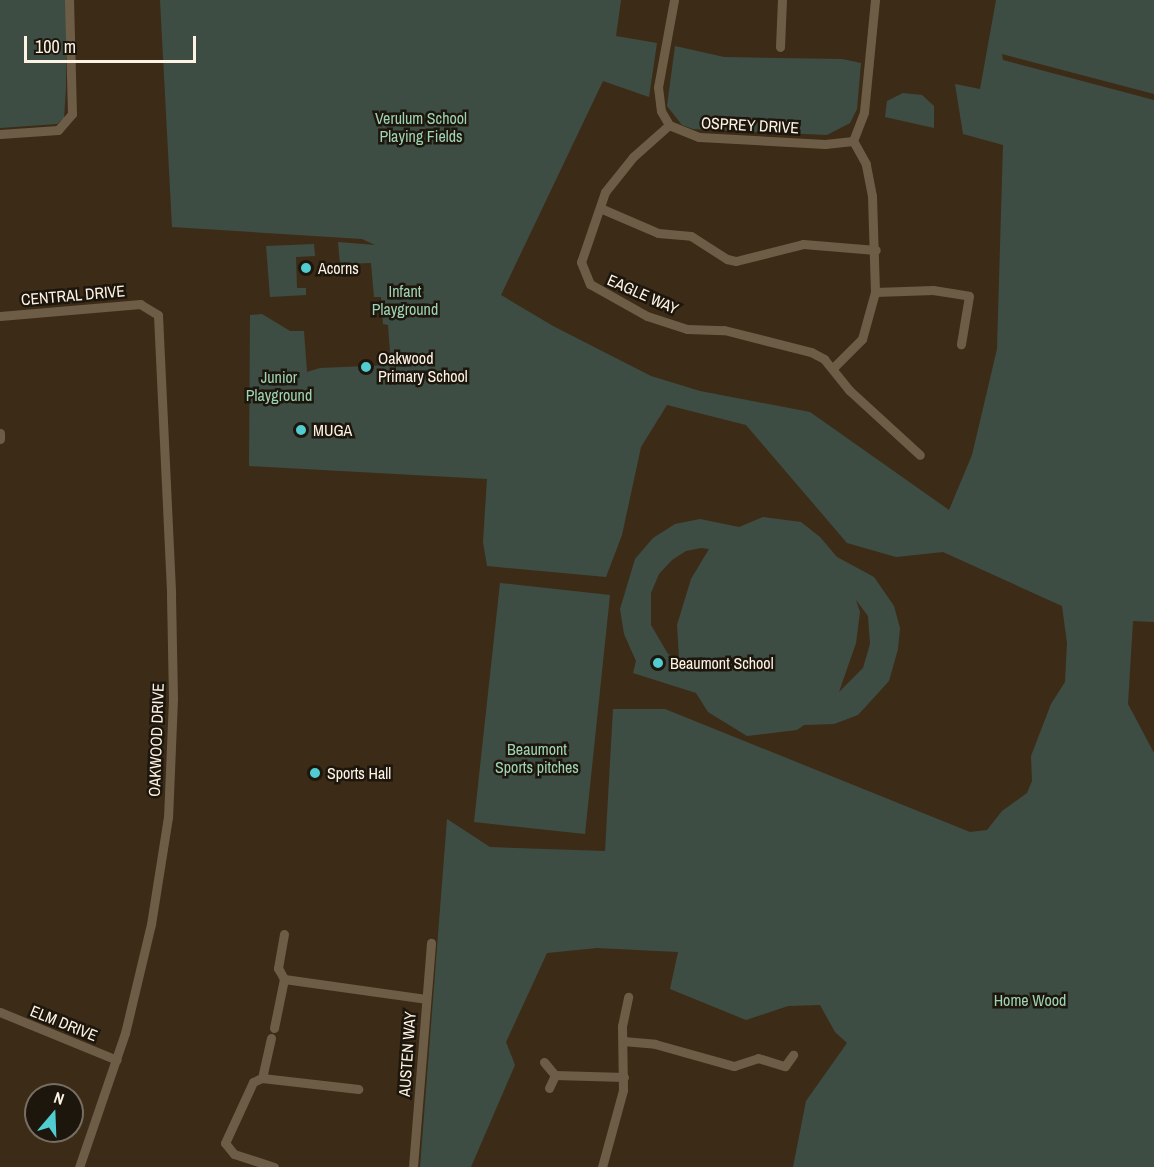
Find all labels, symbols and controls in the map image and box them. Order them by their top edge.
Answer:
scale bar [27,24,200,62]
text: 100 m [35,34,76,59]
park label: Verulum School Playing Fields [375,108,467,146]
street label: OSPREY DRIVE [700,113,800,137]
place label: Acorns [318,258,359,278]
marker: Acorns [299,261,313,275]
street label: EAGLE WAY [604,270,682,318]
street label: CENTRAL DRIVE [20,281,126,309]
park label: Infant Playground [372,281,438,319]
place label: Oakwood Primary School [378,348,468,386]
marker: Oakwood Primary School [359,360,373,374]
park label: Junior Playground [246,367,312,405]
place label: MUGA [313,420,352,440]
marker: MUGA [294,423,308,437]
place label: Beaumont School [670,653,774,673]
marker: Beaumont School [651,656,665,670]
street label: OAKWOOD DRIVE [144,683,168,797]
park label: Beaumont Sports pitches [495,739,579,777]
place label: Sports Hall [327,763,391,783]
marker: Sports Hall [308,766,322,780]
park label: Home Wood [994,990,1066,1010]
street label: ELM DRIVE [28,1001,100,1045]
street label: AUSTEN WAY [394,1011,420,1097]
north arrow [24,1083,84,1143]
text: N [51,1086,67,1110]

